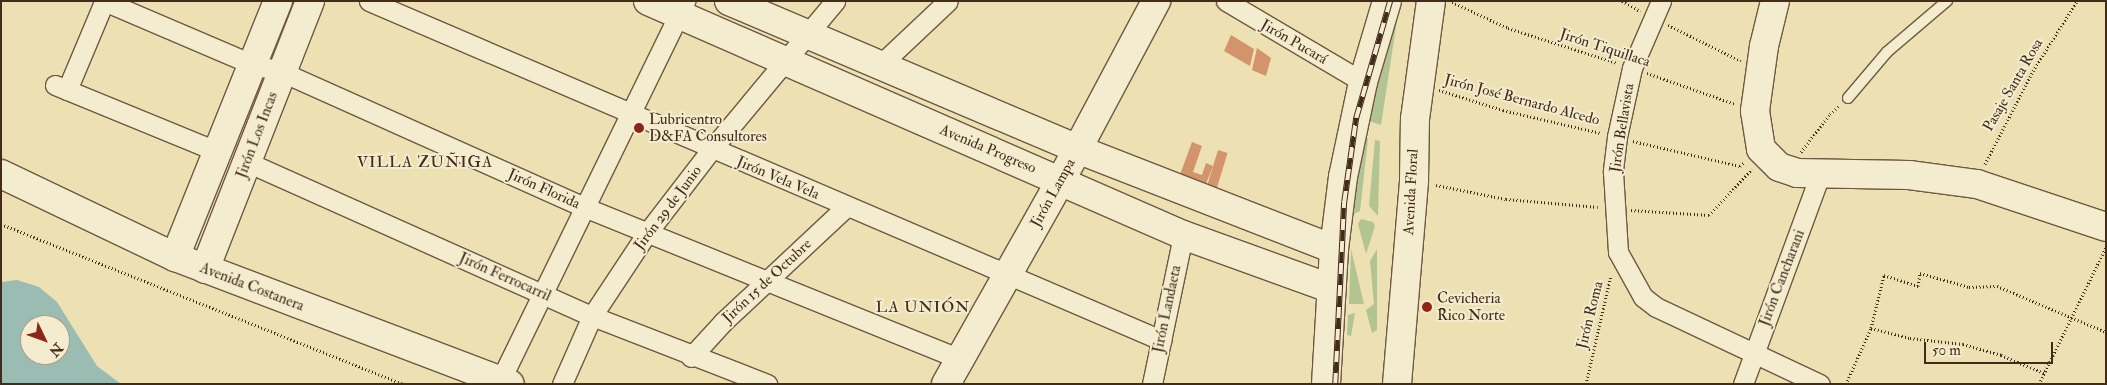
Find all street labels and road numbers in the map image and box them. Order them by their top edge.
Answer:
street label: Jirón Pucará [1257,16,1331,68]
street label: Jirón Tiquillaca [1557,25,1653,71]
street label: Pasaje Santa Rosa [1979,35,2047,135]
street label: Jirón José Bernardo Alcedo [1442,71,1602,129]
street label: Jirón Bellavista [1606,82,1638,174]
street label: Jirón Los Incas [232,89,282,181]
street label: Avenida Progreso [937,121,1039,177]
street label: Avenida Floral [1400,149,1422,235]
street label: Jirón Vela Vela [734,153,822,203]
street label: Jirón Lampa [1027,155,1079,231]
street label: Jirón 29 de Junio [630,162,706,254]
street label: Jirón Florida [505,165,583,213]
street label: Jirón Cancharani [1755,227,1809,329]
street label: Jirón 15 de Octubre [719,235,815,327]
street label: Jirón Ferrocarril [456,249,554,305]
street label: Avenida Costanera [197,259,307,315]
street label: Jirón Landaeta [1149,264,1185,354]
street label: Jirón Roma [1573,279,1607,351]

